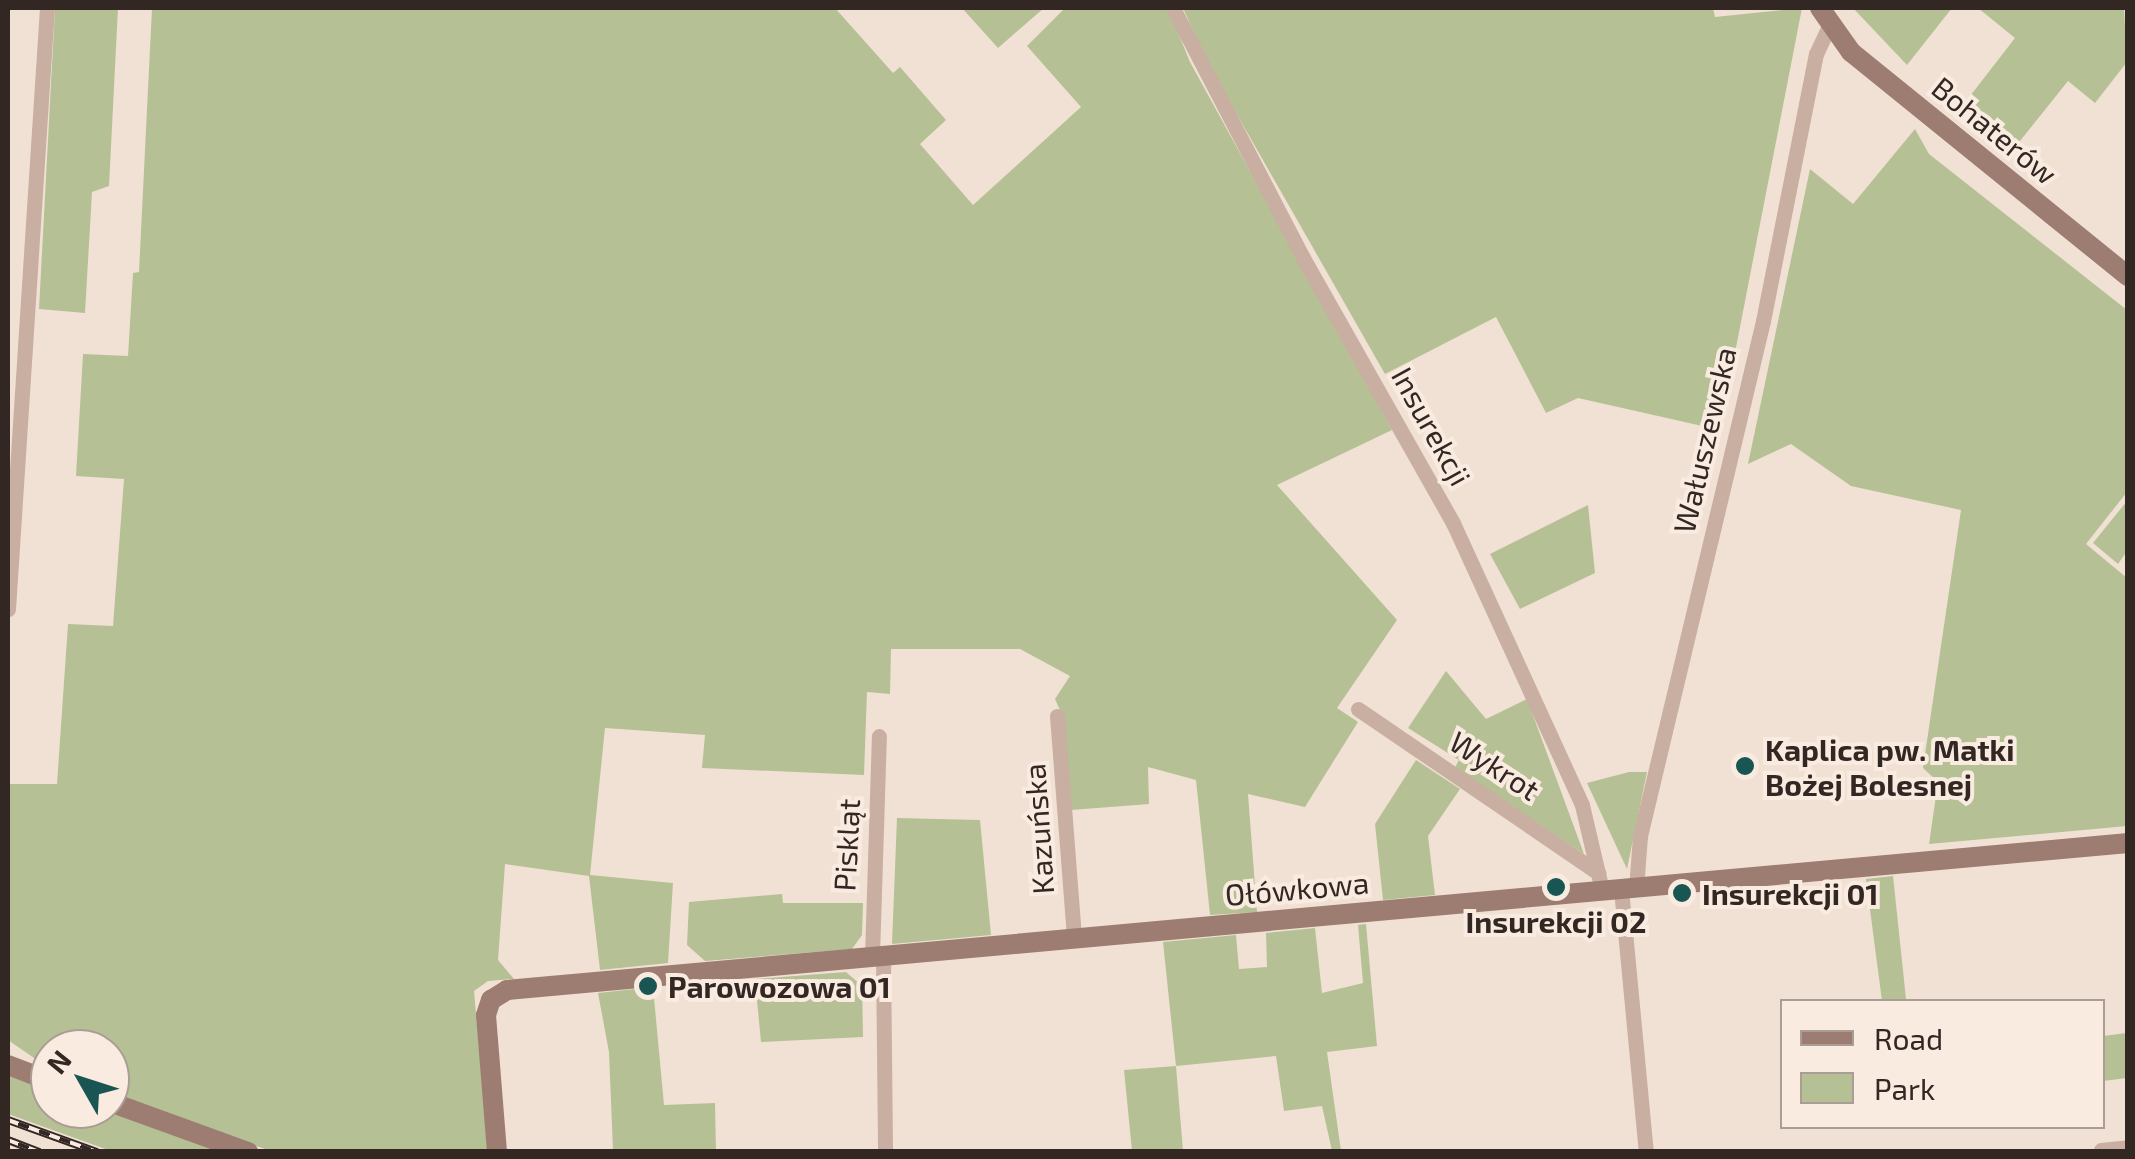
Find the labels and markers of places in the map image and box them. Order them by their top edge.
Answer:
place label: Kaplica pw. Matki Bożej Bolesnej [1765,731,2015,802]
marker: Kaplica pw. Matki Bożej Bolesnej [1734,755,1756,777]
place label: Insurekcji 01 [1702,875,1878,911]
marker: Insurekcji 02 [1545,876,1567,898]
marker: Insurekcji 01 [1671,882,1693,904]
place label: Insurekcji 02 [1466,903,1646,939]
place label: Parowozowa 01 [668,968,891,1004]
marker: Parowozowa 01 [637,975,659,997]

